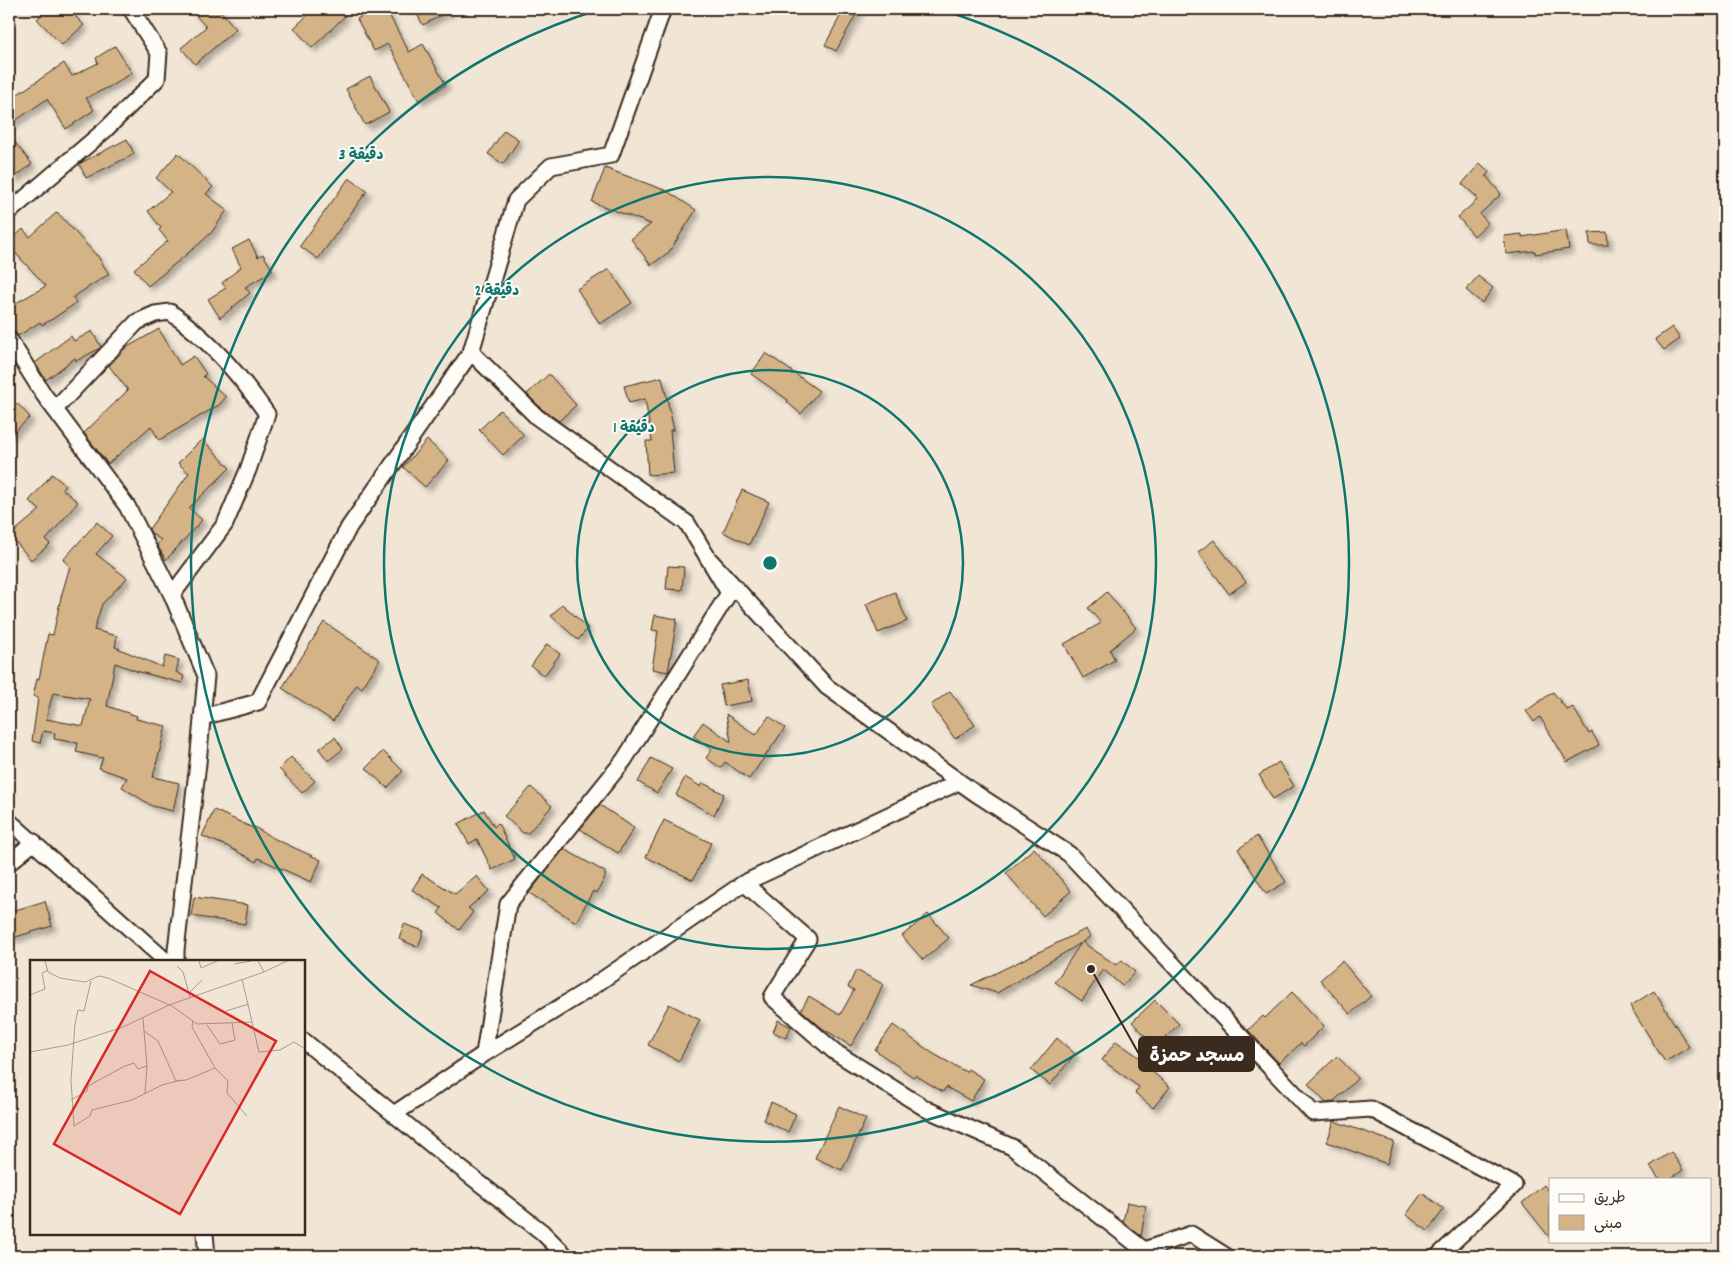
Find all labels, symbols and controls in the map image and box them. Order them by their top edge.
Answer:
text: 3 دقيقة [339,145,383,167]
text: 2 دقيقة [475,281,519,303]
text: 1 دقيقة [613,418,655,440]
centre of rings [761,554,779,572]
inset map [30,960,305,1235]
callout: مسجد حمزة [1139,1037,1254,1071]
text: مسجد حمزة [1150,1044,1245,1071]
legend [1549,1178,1712,1242]
text: طريق [1594,1188,1626,1210]
text: مبنى [1594,1214,1622,1236]

